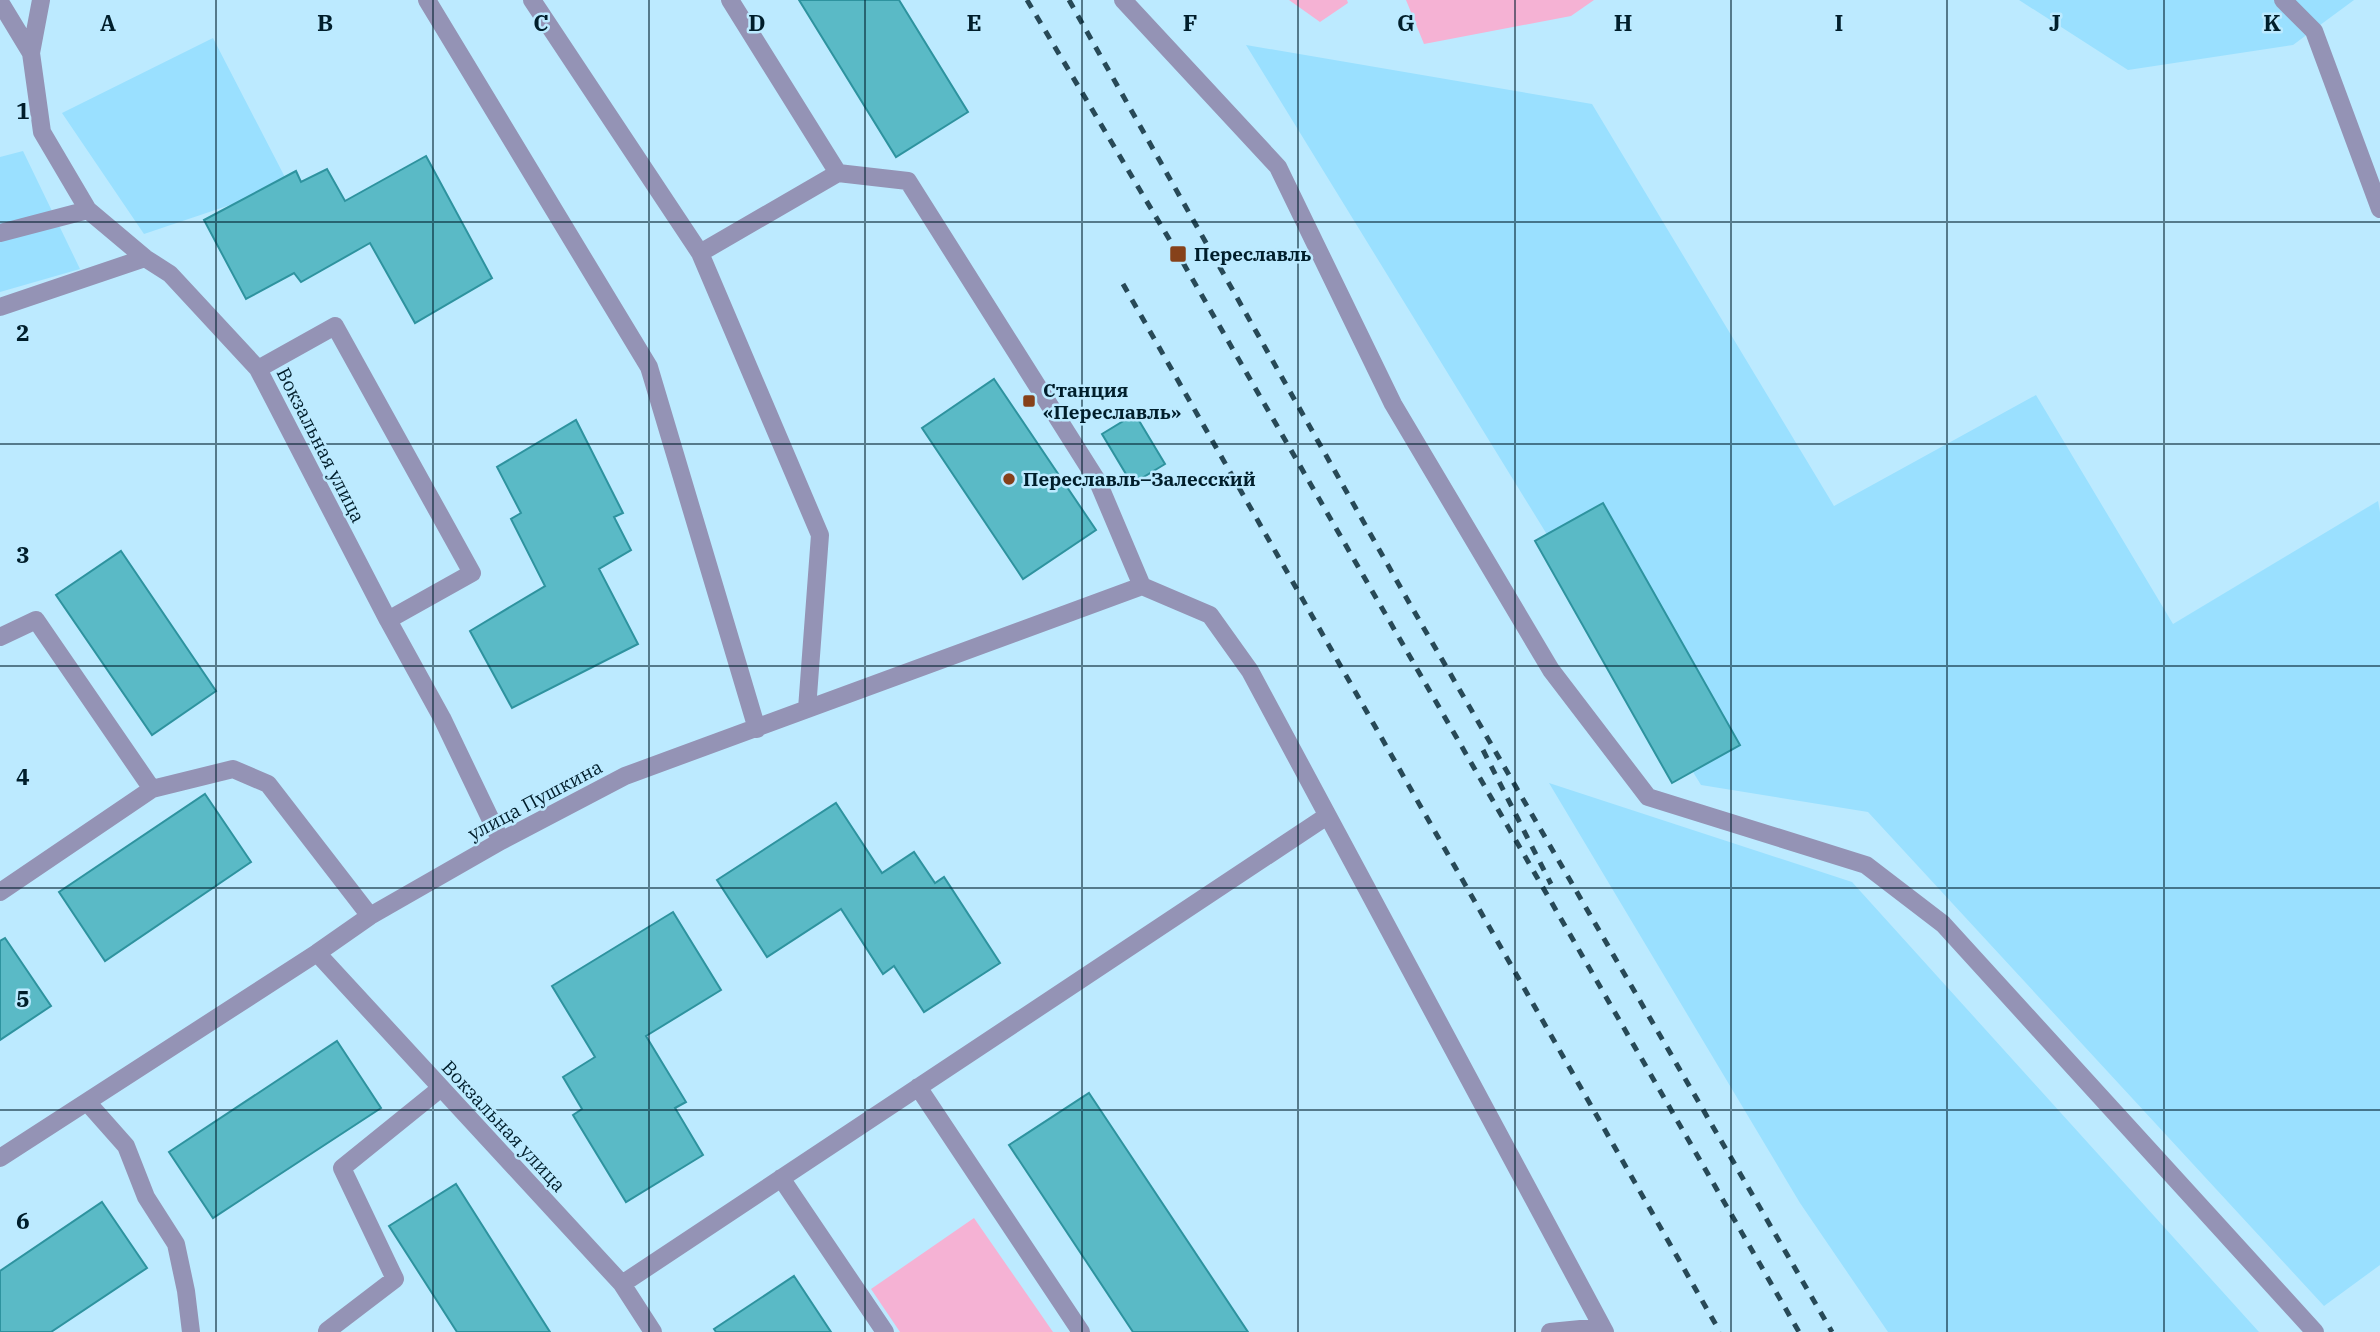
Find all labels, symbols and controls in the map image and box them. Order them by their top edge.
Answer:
text: A [100,7,116,37]
text: B [317,7,333,37]
text: C [533,7,549,37]
text: D [748,7,766,37]
text: E [966,7,982,37]
text: F [1183,7,1197,37]
text: G [1397,7,1415,37]
text: H [1614,7,1632,37]
text: I [1835,7,1843,37]
text: J [2049,7,2061,37]
text: K [2263,7,2281,37]
text: 1 [16,95,30,125]
place label: Переславль [1194,242,1311,266]
marker: Переславль [1168,244,1188,264]
text: 2 [16,317,30,347]
street label: Вокзальная улица [272,363,370,527]
place label: Станция «Переславль» [1043,378,1181,424]
marker: Станция «Переславль» [1021,393,1037,409]
place label: Переславль–Залесский [1023,467,1256,491]
marker: Переславль–Залесский [1001,471,1017,487]
text: 3 [16,539,30,569]
street label: улица Пушкина [464,754,606,846]
text: 4 [16,761,30,791]
text: 5 [16,983,30,1013]
street label: Вокзальная улица [437,1055,571,1197]
text: 6 [16,1205,30,1235]

